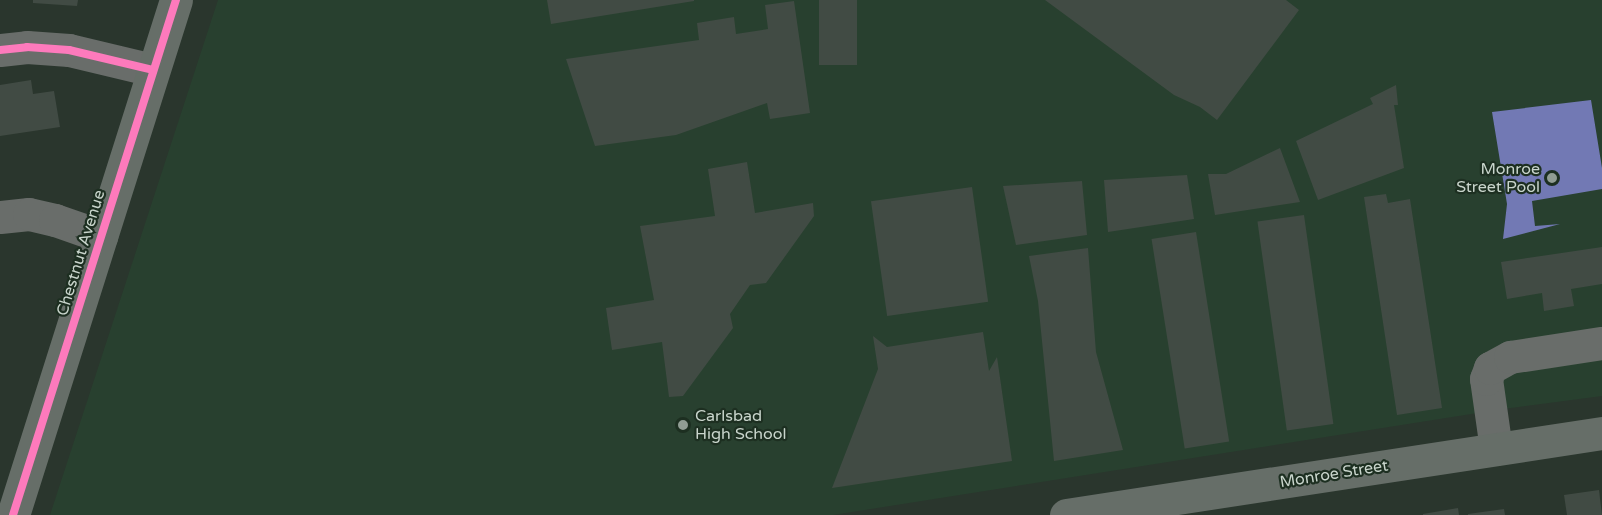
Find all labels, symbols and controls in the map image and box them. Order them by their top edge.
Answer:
place label: Monroe Street Pool [1456,159,1540,197]
marker: Monroe Street Pool [1545,171,1559,185]
street label: Chestnut Avenue [53,188,109,318]
place label: Carlsbad High School [695,406,786,444]
marker: Carlsbad High School [676,418,690,432]
street label: Monroe Street [1279,456,1389,492]

